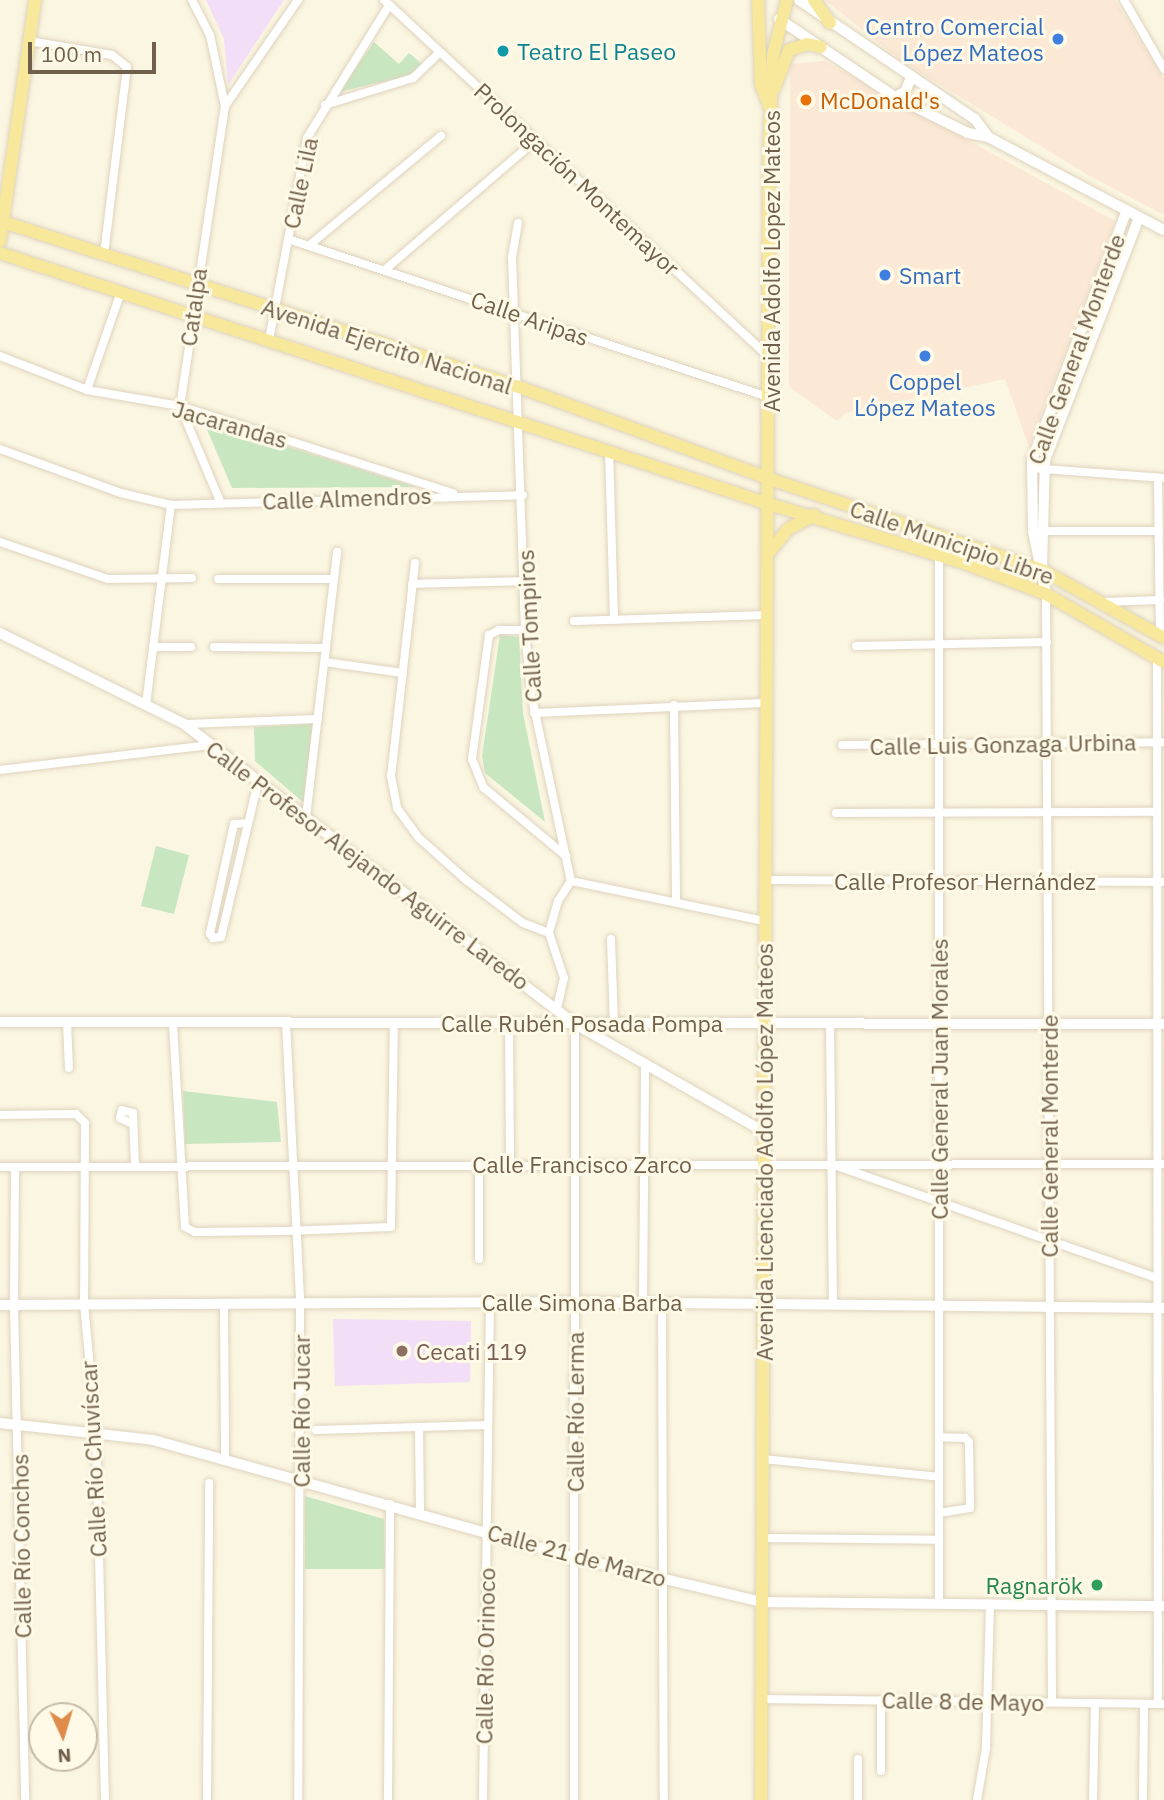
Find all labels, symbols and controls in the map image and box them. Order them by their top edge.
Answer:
place label: Centro Comercial López Mateos [865,12,1044,66]
scale bar [32,28,159,72]
marker: Centro Comercial López Mateos [1050,31,1066,47]
place label: Teatro El Paseo [517,37,676,65]
text: 100 m [41,40,102,68]
marker: Teatro El Paseo [495,43,511,59]
street label: Prolongación Montemayor [469,77,685,281]
place label: McDonald's [820,86,940,114]
marker: McDonald's [798,92,814,108]
street label: Avenida Adolfo Lopez Mateos [757,110,785,412]
street label: Calle Lila [277,135,323,231]
street label: Calle General Monterde [1021,230,1131,468]
place label: Smart [899,261,961,289]
street label: Catalpa [174,266,212,348]
marker: Smart [877,267,893,283]
street label: Calle Aripas [467,285,593,351]
street label: Avenida Ejercito Nacional [258,292,516,400]
marker: Coppel López Mateos [917,348,933,364]
place label: Coppel López Mateos [854,367,996,421]
street label: Jacarandas [169,394,291,454]
street label: Calle Almendros [262,481,432,515]
street label: Calle Municipio Libre [846,494,1058,590]
street label: Calle Tompiros [511,549,547,703]
street label: Calle Luis Gonzaga Urbina [869,728,1137,760]
street label: Calle Profesor Alejando Aguirre Laredo [201,734,535,996]
street label: Calle Profesor Hernández [834,867,1096,895]
street label: Calle General Juan Morales [925,938,953,1220]
street label: Avenida Licenciado Adolfo López Mateos [750,943,778,1361]
street label: Calle Rubén Posada Pompa [441,1009,723,1037]
street label: Calle General Monterde [1035,1014,1063,1258]
street label: Calle Francisco Zarco [472,1150,692,1178]
street label: Calle Simona Barba [481,1288,683,1316]
street label: Calle Río Lerma [561,1332,589,1492]
street label: Calle Río Jucar [287,1335,315,1487]
place label: Cecati 119 [416,1337,527,1365]
marker: Cecati 119 [394,1343,410,1359]
street label: Calle Río Chuvíscar [74,1360,112,1558]
street label: Calle Río Conchos [6,1453,36,1639]
street label: Calle 21 de Marzo [484,1518,670,1592]
street label: Calle Río Orinoco [470,1568,500,1744]
place label: Ragnarök [985,1571,1083,1599]
marker: Ragnarök [1089,1577,1105,1593]
street label: Calle 8 de Mayo [881,1686,1045,1716]
north arrow [28,1702,98,1772]
text: N [57,1744,72,1768]

